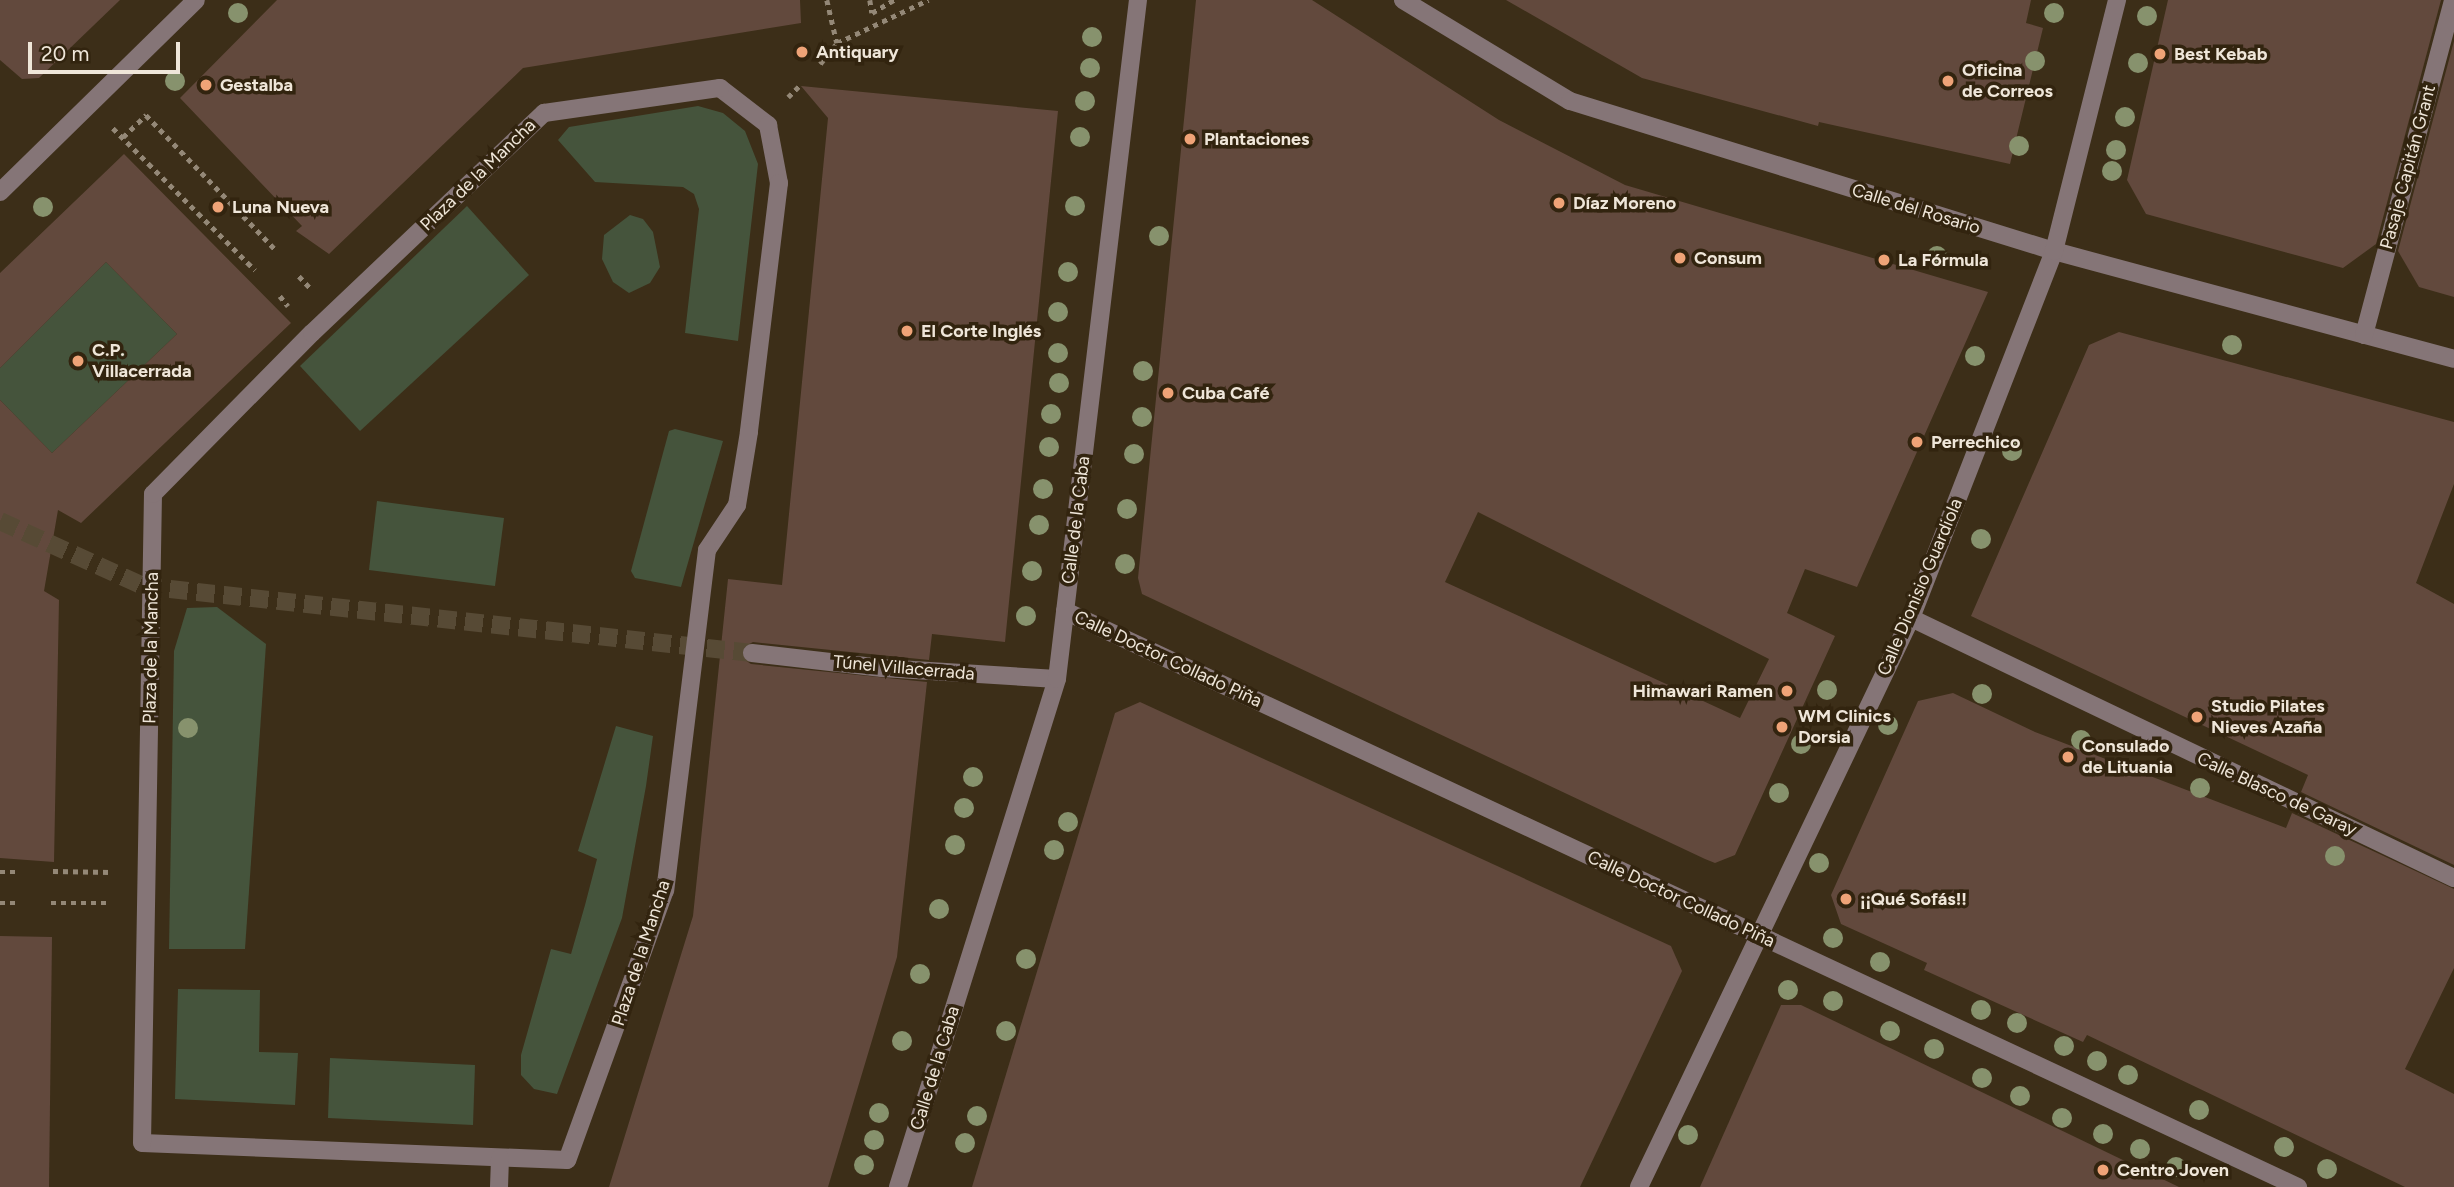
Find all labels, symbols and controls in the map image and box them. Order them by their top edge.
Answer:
scale bar [32,28,184,72]
text: 20 m [41,41,89,66]
place label: Antiquary [816,41,899,63]
place label: Best Kebab [2174,43,2267,65]
marker: Antiquary [794,44,810,60]
marker: Best Kebab [2152,46,2168,62]
place label: Oficina de Correos [1962,60,2053,102]
marker: Oficina de Correos [1940,73,1956,89]
place label: Gestalba [220,74,293,96]
marker: Gestalba [198,77,214,93]
street label: Pasaje Capitán Grant [2376,82,2440,252]
street label: Plaza de la Mancha [416,114,540,236]
place label: Plantaciones [1204,128,1309,150]
marker: Plantaciones [1182,131,1198,147]
street label: Calle del Rosario [1849,179,1983,239]
place label: Díaz Moreno [1573,192,1676,214]
marker: Díaz Moreno [1551,195,1567,211]
place label: Luna Nueva [232,196,329,218]
marker: Luna Nueva [210,199,226,215]
place label: Consum [1694,247,1762,269]
place label: La Fórmula [1898,249,1989,271]
marker: Consum [1672,250,1688,266]
marker: La Fórmula [1876,252,1892,268]
place label: El Corte Inglés [921,320,1041,342]
marker: El Corte Inglés [899,323,915,339]
place label: C.P. Villacerrada [92,340,192,382]
marker: C.P. Villacerrada [70,353,86,369]
place label: Cuba Café [1182,382,1269,404]
marker: Cuba Café [1160,385,1176,401]
place label: Perrechico [1931,431,2020,453]
marker: Perrechico [1909,434,1925,450]
street label: Calle de la Caba [1057,455,1095,585]
street label: Calle Dionisio Guardiola [1873,495,1967,679]
street label: Plaza de la Mancha [139,572,163,724]
street label: Calle Doctor Collado Piña [1071,606,1265,712]
street label: Túnel Villacerrada [832,651,976,685]
place label: Himawari Ramen [1632,680,1773,702]
marker: Himawari Ramen [1779,683,1795,699]
place label: Studio Pilates Nieves Azaña [2211,696,2325,738]
place label: WM Clinics Dorsia [1798,706,1891,748]
marker: Studio Pilates Nieves Azaña [2189,709,2205,725]
marker: WM Clinics Dorsia [1772,717,1792,737]
place label: Consulado de Lituania [2082,736,2173,778]
street label: Calle Blasco de Garay [2194,747,2360,841]
marker: Consulado de Lituania [2060,749,2076,765]
street label: Calle Doctor Collado Piña [1584,846,1778,952]
street label: Plaza de la Mancha [607,877,675,1029]
place label: ¡¡Qué Sofás!! [1860,888,1967,910]
marker: ¡¡Qué Sofás!! [1838,891,1854,907]
street label: Calle de la Caba [906,1003,964,1133]
place label: Centro Joven [2117,1159,2229,1181]
marker: Centro Joven [2095,1162,2111,1178]

